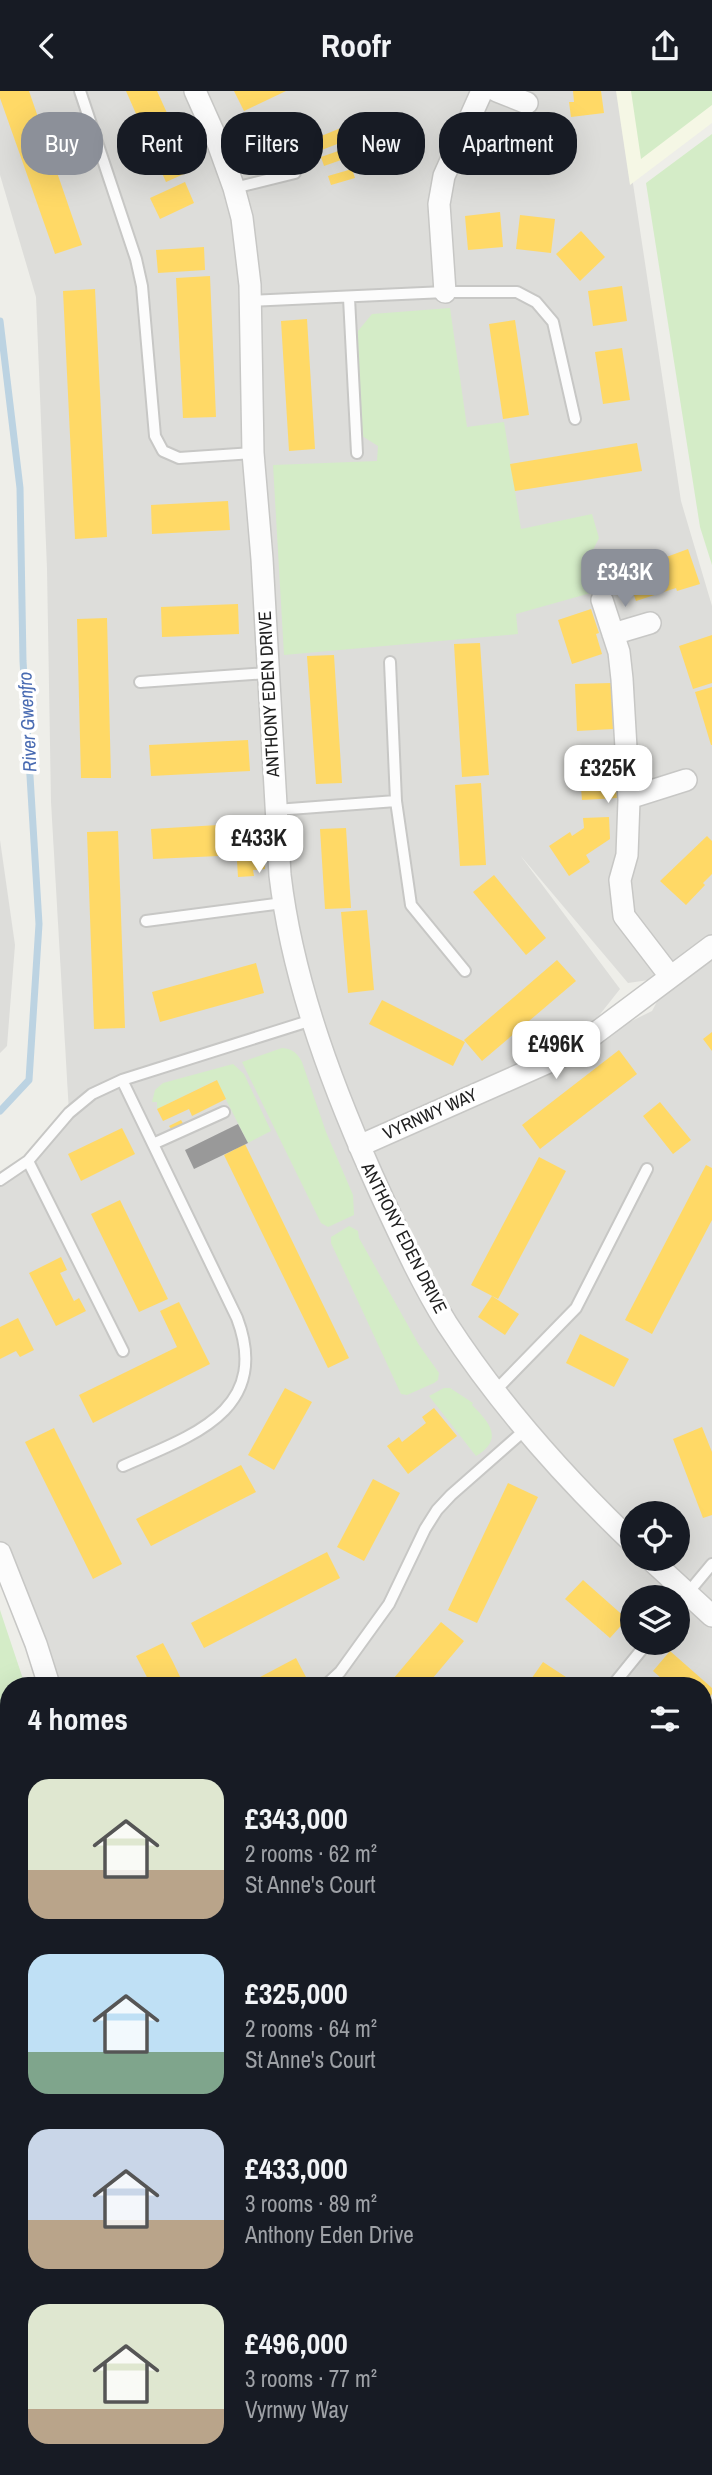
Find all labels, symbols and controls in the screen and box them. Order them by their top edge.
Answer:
text: Roofr [321,24,391,67]
icon: back [28,27,66,65]
icon: share [646,27,684,65]
chip: Buy [21,112,103,175]
chip: Rent [117,112,207,175]
chip: Filters [221,112,323,175]
chip: New [337,112,425,175]
chip: Apartment [439,112,577,175]
pin: £343K [576,549,674,609]
text: £343K [597,556,653,587]
street label: ANTHONY EDEN DRIVE [252,610,285,779]
water label: River Gwenfro [11,671,43,773]
pin: £325K [559,745,657,805]
text: £325K [580,752,636,783]
pin: £433K [210,815,308,875]
text: £433K [231,822,287,853]
pin: £496K [507,1021,605,1081]
text: £496K [528,1028,584,1059]
street label: VYRNWY WAY [379,1082,481,1145]
street label: ANTHONY EDEN DRIVE [355,1157,453,1318]
map controls [620,1501,690,1655]
button: locate [620,1501,690,1571]
button: layers [620,1585,690,1655]
text: 4 homes [28,1699,128,1739]
icon: filters [646,1700,684,1738]
text: £343,000 [245,1798,348,1838]
icon: home [84,1807,168,1891]
text: 2 rooms · 62 m² [245,1838,377,1869]
text: St Anne's Court [245,1869,375,1900]
text: £325,000 [245,1973,348,2013]
icon: home [84,1982,168,2066]
text: 2 rooms · 64 m² [245,2013,377,2044]
text: St Anne's Court [245,2044,375,2075]
text: £433,000 [245,2148,348,2188]
icon: home [84,2157,168,2241]
text: 3 rooms · 89 m² [245,2188,377,2219]
text: Anthony Eden Drive [245,2219,414,2250]
text: £496,000 [245,2323,348,2363]
icon: home [84,2332,168,2416]
text: 3 rooms · 77 m² [245,2363,377,2394]
text: Vyrnwy Way [245,2394,348,2425]

